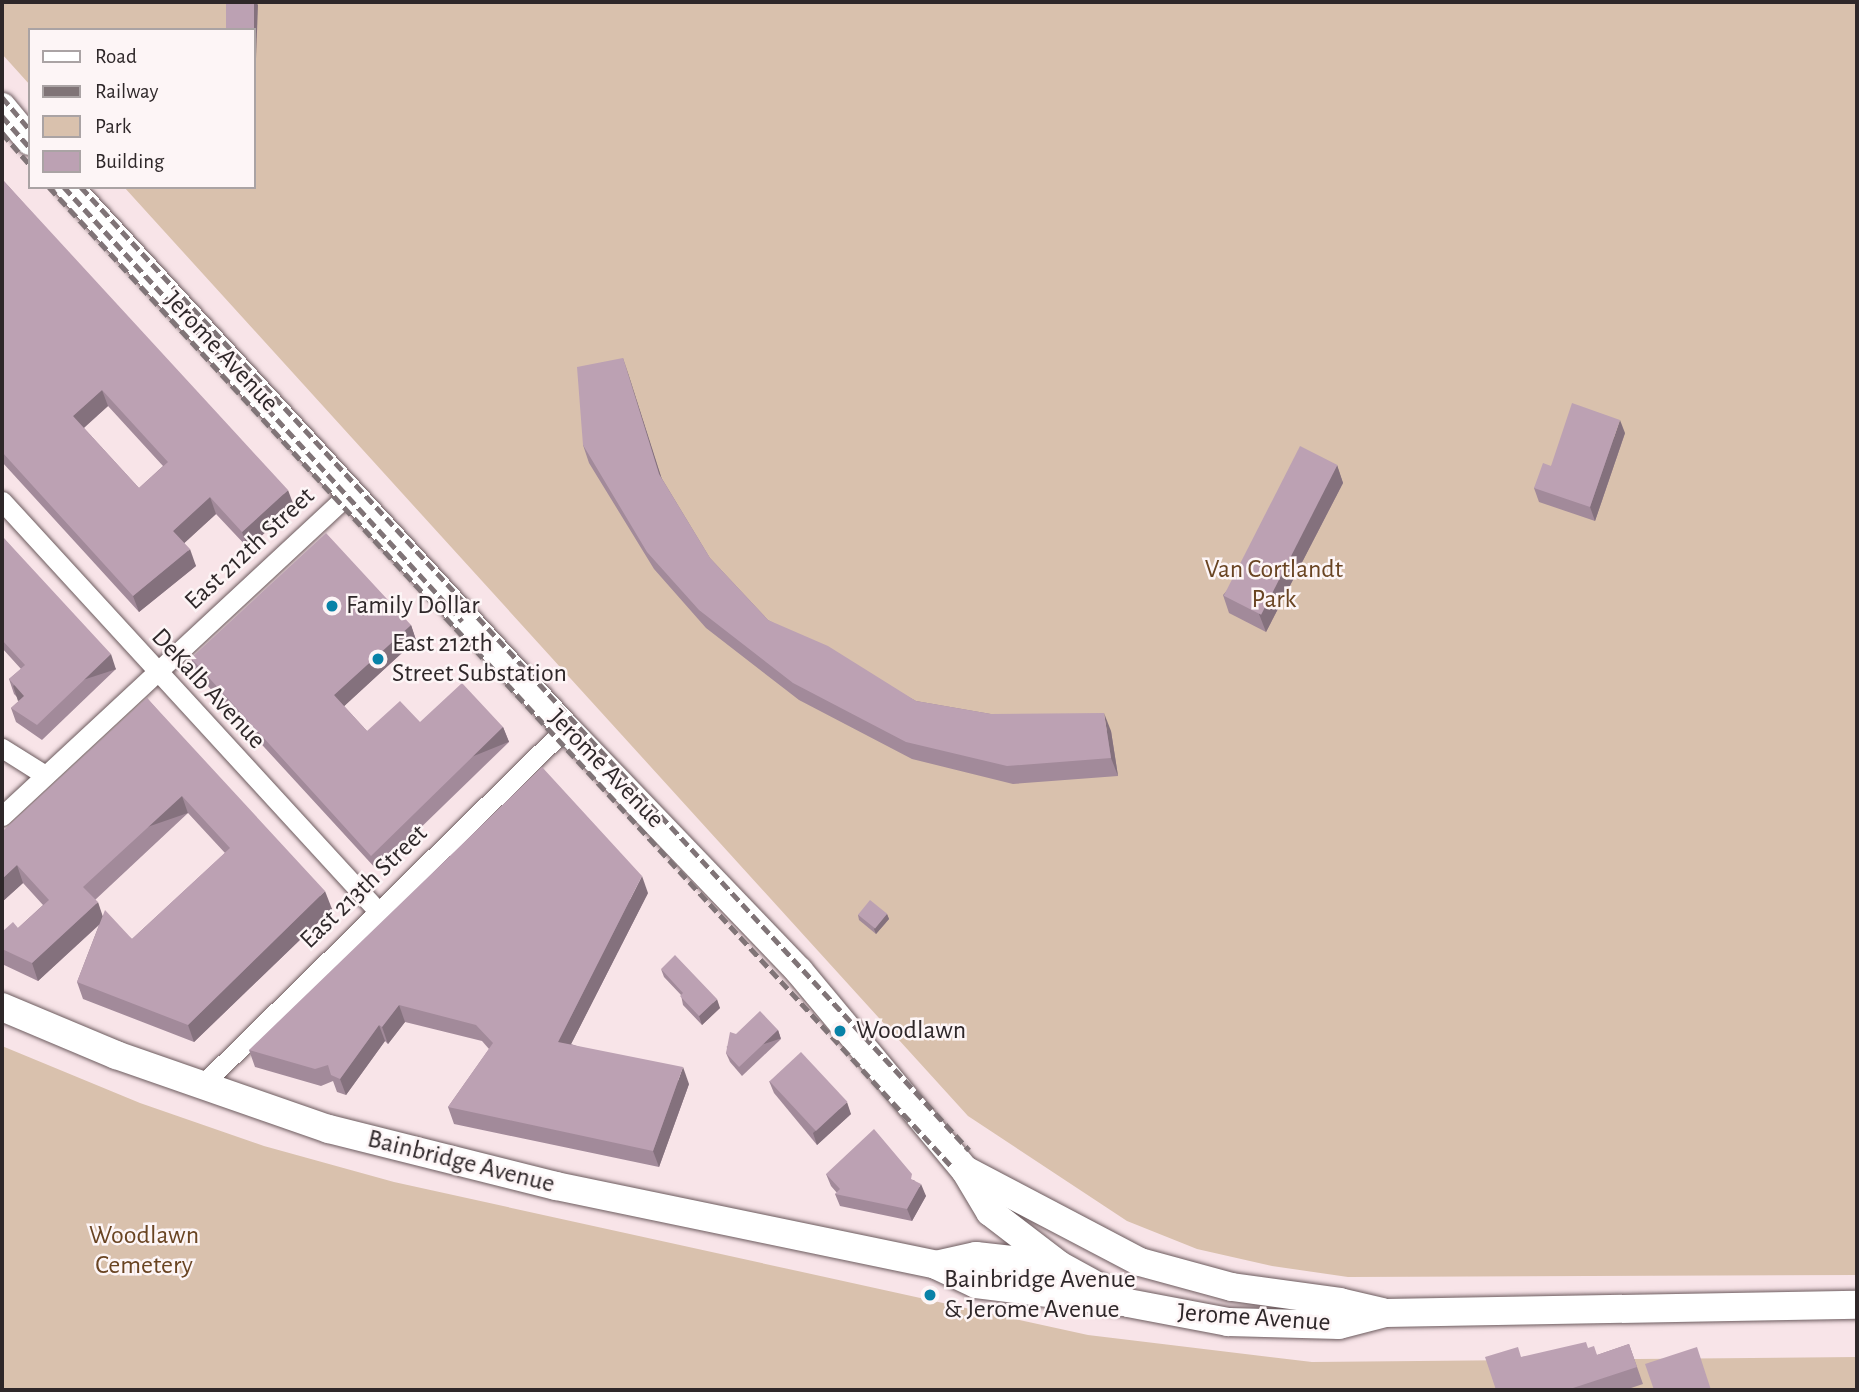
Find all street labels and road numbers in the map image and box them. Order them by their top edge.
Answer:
street label: Jerome Avenue [157,285,285,419]
street label: East 212th Street [179,481,321,617]
street label: DeKalb Avenue [144,622,272,756]
street label: Jerome Avenue [542,703,670,835]
street label: East 213th Street [294,818,434,956]
street label: Bainbridge Avenue [364,1124,558,1200]
street label: Jerome Avenue [1176,1297,1332,1339]

